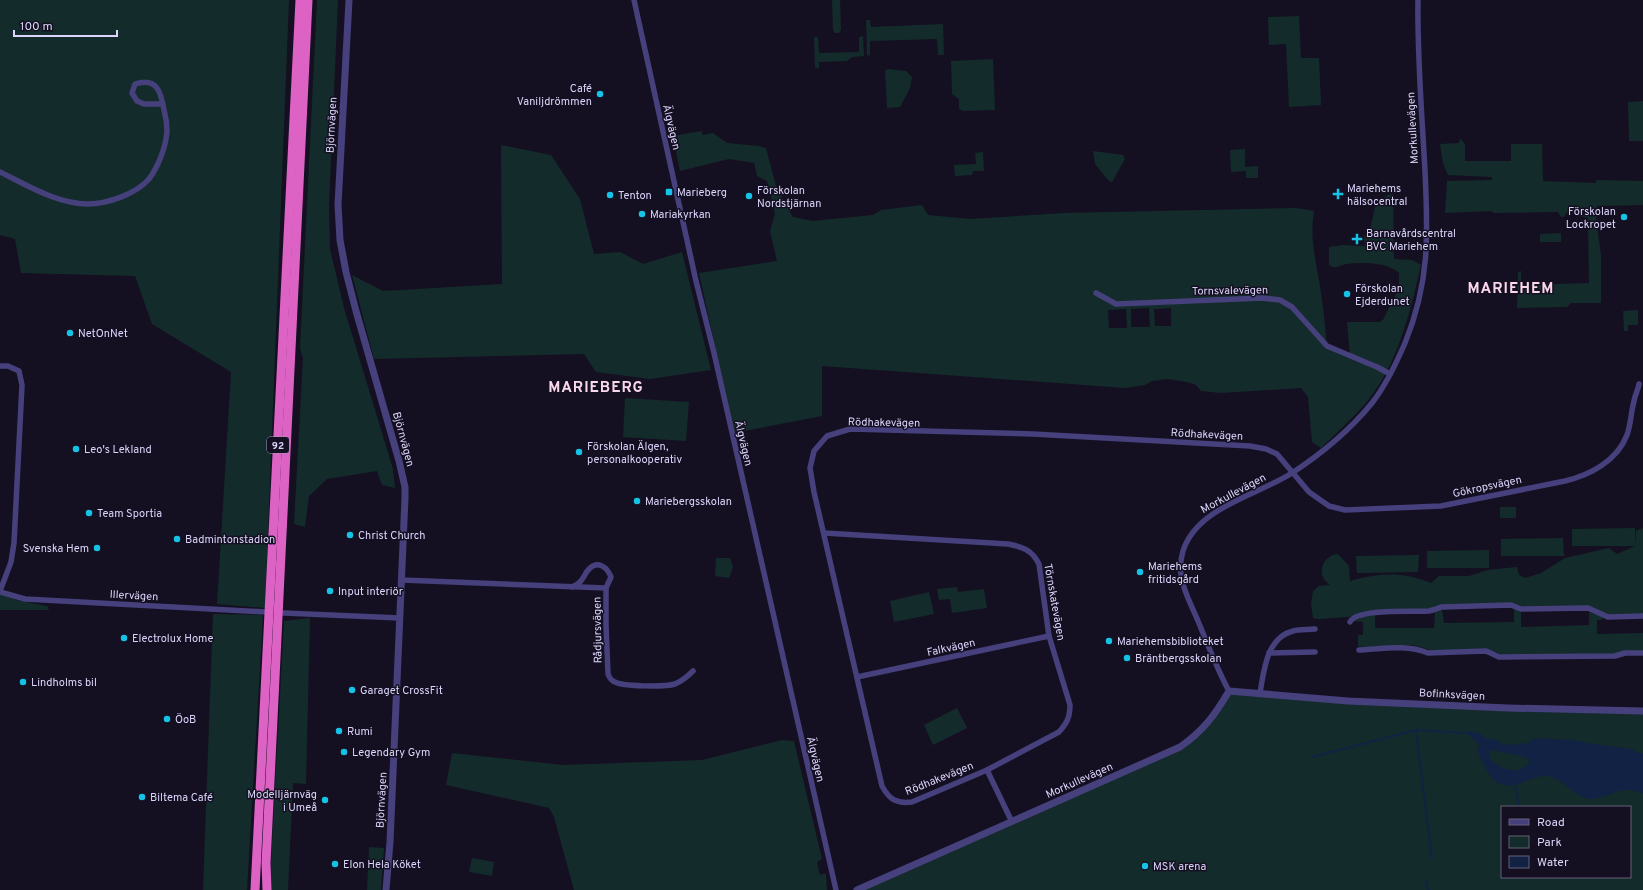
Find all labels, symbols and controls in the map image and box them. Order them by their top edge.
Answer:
scale bar [14,12,117,38]
text: 100 m [20,19,53,35]
place label: Café Vaniljdrömmen [517,82,592,109]
marker: Café Vaniljdrömmen [595,89,605,99]
street label: Morkullevägen [1404,92,1422,164]
street label: Björnvägen [324,97,340,153]
street label: Älgvägen [659,103,684,151]
place label: Mariehems hälsocentral [1347,182,1407,209]
place label: Förskolan Nordstjärnan [757,184,821,211]
place label: Marieberg [677,186,727,200]
marker: Marieberg [664,187,674,197]
marker: Mariehems hälsocentral [1332,188,1344,200]
place label: Tenton [618,189,652,203]
marker: Tenton [605,190,615,200]
marker: Förskolan Nordstjärnan [744,191,754,201]
place label: Förskolan Lockropet [1566,205,1616,232]
place label: Mariakyrkan [650,208,711,222]
marker: Mariakyrkan [637,209,647,219]
marker: Förskolan Lockropet [1619,212,1629,222]
place label: Barnavårdscentral BVC Mariehem [1366,227,1456,254]
marker: Barnavårdscentral BVC Mariehem [1351,233,1363,245]
district label: MARIEHEM [1468,280,1554,299]
place label: Förskolan Ejderdunet [1355,282,1410,309]
street label: Tornsvalevägen [1192,283,1268,299]
marker: Förskolan Ejderdunet [1342,289,1352,299]
place label: NetOnNet [78,327,128,341]
marker: NetOnNet [65,328,75,338]
district label: MARIEBERG [548,379,644,398]
street label: Björnvägen [389,410,417,468]
street label: Rödhakevägen [848,415,920,431]
street label: Älgvägen [731,419,756,467]
street label: Rödhakevägen [1170,426,1244,444]
road number: 92 [267,437,289,453]
place label: Förskolan Älgen, personalkooperativ [587,439,682,467]
place label: Leo's Lekland [84,443,152,457]
marker: Leo's Lekland [71,444,81,454]
marker: Förskolan Älgen, personalkooperativ [574,447,584,457]
street label: Morkullevägen [1198,471,1269,517]
street label: Gökropsvägen [1451,473,1523,501]
place label: Mariebergsskolan [645,495,732,509]
marker: Mariebergsskolan [632,496,642,506]
place label: Team Sportia [97,507,162,521]
marker: Team Sportia [84,508,94,518]
place label: Christ Church [358,529,426,543]
marker: Christ Church [345,530,355,540]
place label: Badmintonstadion [185,533,275,547]
marker: Badmintonstadion [172,534,182,544]
place label: Svenska Hem [23,542,89,556]
marker: Svenska Hem [92,543,102,553]
place label: Mariehems fritidsgård [1148,560,1202,587]
street label: Törnskatevägen [1040,563,1068,642]
marker: Mariehems fritidsgård [1135,567,1145,577]
place label: Input interiör [338,585,404,599]
marker: Input interiör [325,586,335,596]
street label: Illervägen [109,588,159,604]
street label: Rådjursvägen [590,597,606,663]
place label: Electrolux Home [132,632,214,646]
marker: Electrolux Home [119,633,129,643]
place label: Mariehemsbiblioteket [1117,635,1224,649]
street label: Falkvägen [926,636,977,660]
marker: Mariehemsbiblioteket [1104,636,1114,646]
place label: Bräntbergsskolan [1135,652,1222,666]
marker: Bräntbergsskolan [1122,653,1132,663]
place label: Lindholms bil [31,676,97,690]
marker: Lindholms bil [18,677,28,687]
place label: Garaget CrossFit [360,684,443,698]
marker: Garaget CrossFit [347,685,357,695]
street label: Bofinksvägen [1419,686,1485,704]
place label: ÖoB [175,712,196,727]
marker: ÖoB [162,714,172,724]
place label: Rumi [347,725,373,739]
marker: Rumi [334,726,344,736]
street label: Älgvägen [803,735,828,783]
place label: Legendary Gym [352,746,430,760]
marker: Legendary Gym [339,747,349,757]
street label: Rödhakevägen [903,759,976,799]
street label: Morkullevägen [1044,760,1115,802]
street label: Björnvägen [374,772,390,828]
place label: Modelljärnväg i Umeå [247,788,317,815]
place label: Biltema Café [150,791,213,805]
marker: Biltema Café [137,792,147,802]
marker: Modelljärnväg i Umeå [320,795,330,805]
legend [1501,806,1631,878]
text: Road [1537,815,1565,831]
text: Park [1537,835,1562,851]
text: Water [1537,855,1569,871]
place label: Elon Hela Köket [343,858,421,872]
marker: Elon Hela Köket [330,859,340,869]
place label: MSK arena [1153,860,1206,874]
marker: MSK arena [1140,861,1150,871]

